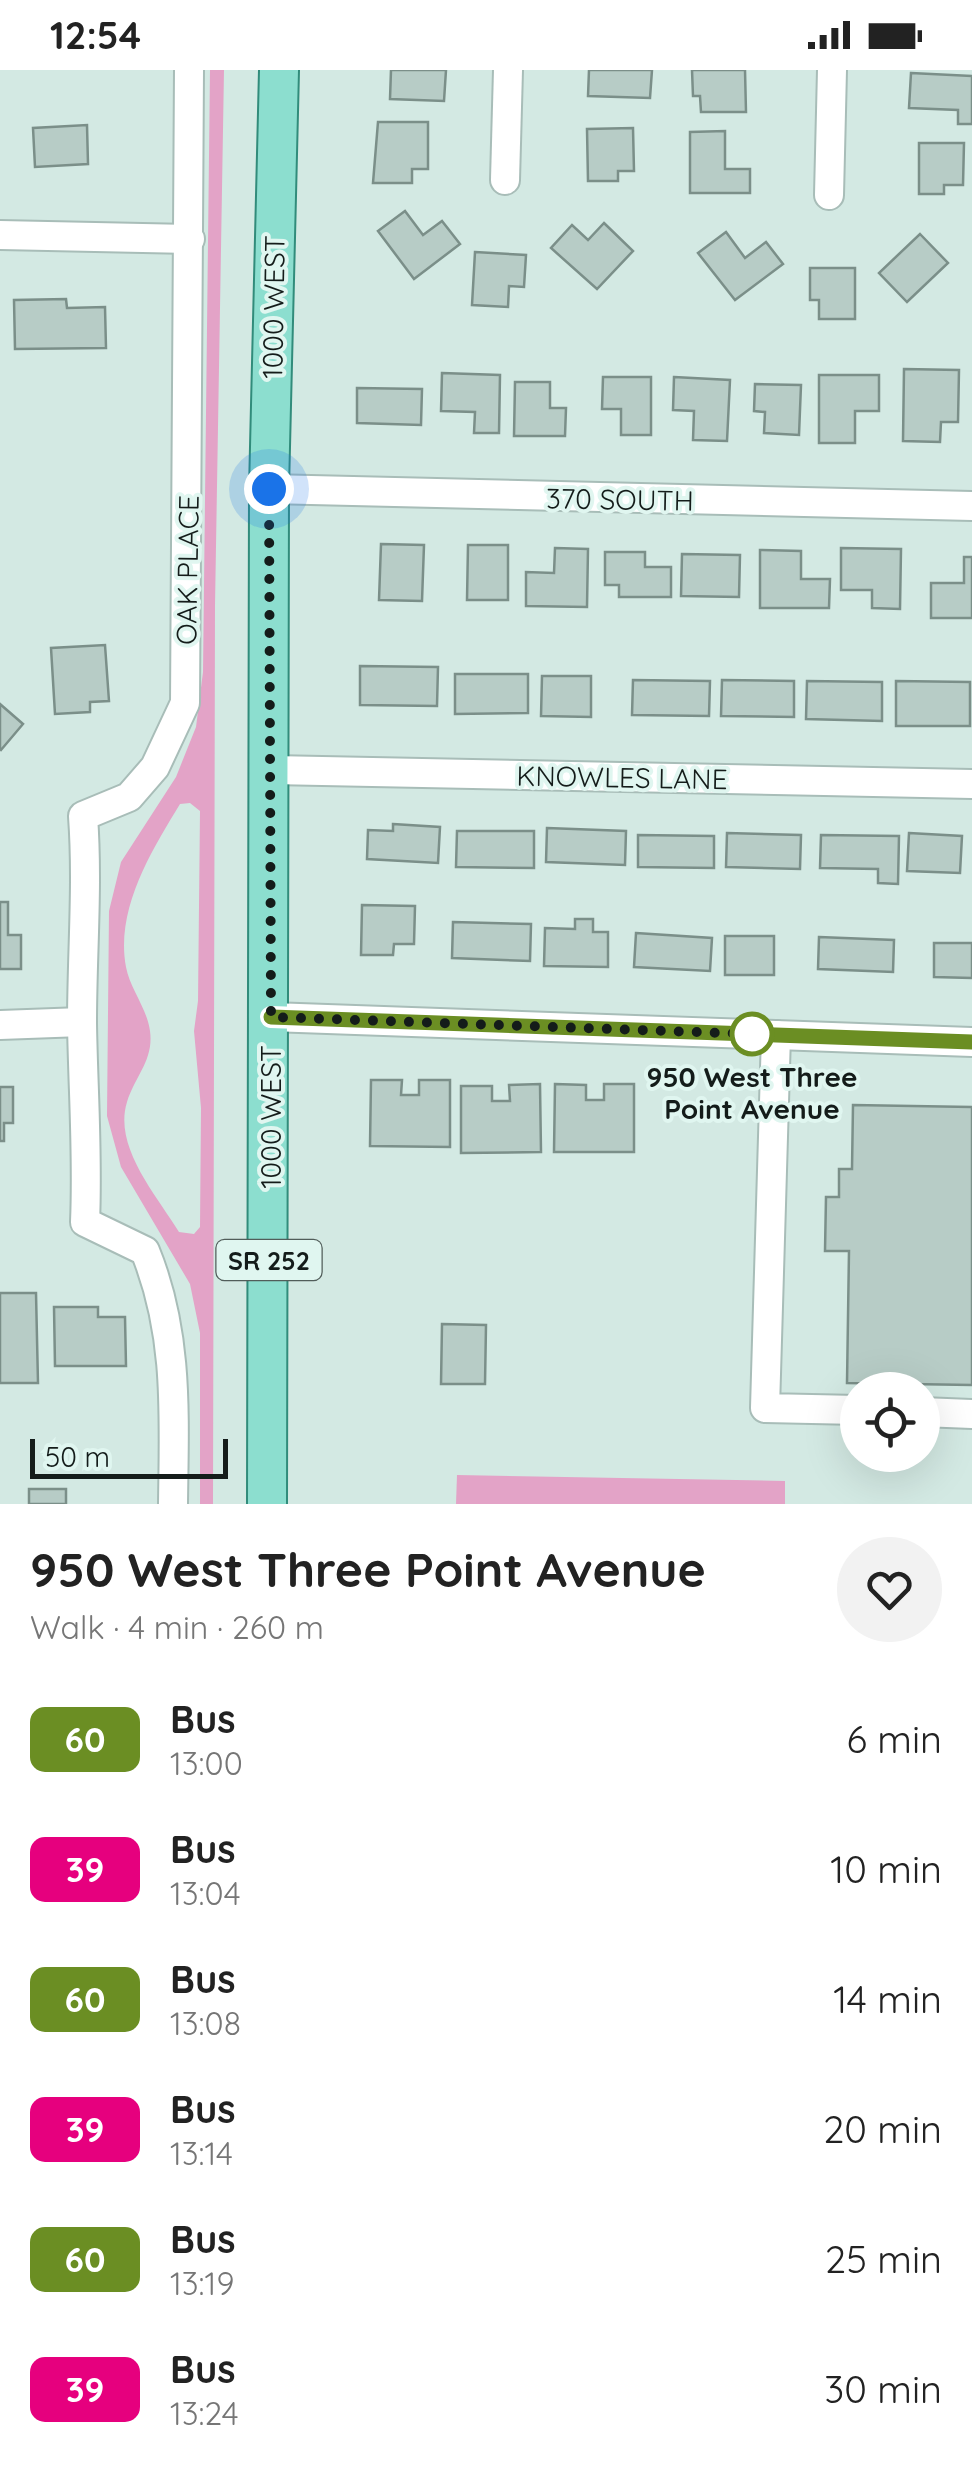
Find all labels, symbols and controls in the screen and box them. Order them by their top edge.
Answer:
text: 12:54 [50,11,141,59]
street label: 1000 WEST [254,235,292,379]
your location [244,464,294,514]
street label: 370 SOUTH [546,480,694,518]
street label: OAK PLACE [168,495,206,645]
street label: KNOWLES LANE [516,758,728,796]
marker: 950 West Three Point Avenue [731,1013,773,1055]
street label: 1000 WEST [253,1045,288,1189]
place label: 950 West Three Point Avenue [647,1059,857,1126]
road number: SR 252 [216,1240,322,1280]
map controls [840,1372,940,1472]
button: locate [840,1372,940,1472]
scale bar [30,1434,228,1478]
text: 50 m [45,1439,110,1474]
button: heart [837,1537,942,1642]
text: 950 West Three Point Avenue [30,1539,706,1599]
text: Walk · 4 min · 260 m [30,1607,324,1647]
text: Bus [170,1695,236,1743]
text: 6 min [846,1715,942,1763]
text: 60 [65,1717,105,1761]
text: 13:00 [170,1743,243,1783]
text: Bus [170,1825,236,1873]
text: 10 min [830,1845,942,1893]
text: 39 [66,1847,104,1891]
text: 13:04 [170,1873,241,1913]
text: Bus [170,1955,236,2003]
text: 14 min [833,1975,942,2023]
text: 60 [65,1977,105,2021]
text: 13:08 [170,2003,241,2043]
text: Bus [170,2085,236,2133]
text: 20 min [823,2105,942,2153]
text: 39 [66,2107,104,2151]
text: 13:14 [170,2133,233,2173]
text: Bus [170,2215,236,2263]
text: 25 min [825,2235,942,2283]
text: 60 [65,2237,105,2281]
text: 13:19 [170,2263,234,2303]
text: Bus [170,2345,236,2393]
text: 30 min [824,2365,942,2413]
text: 39 [66,2367,104,2411]
text: 13:24 [170,2393,239,2433]

